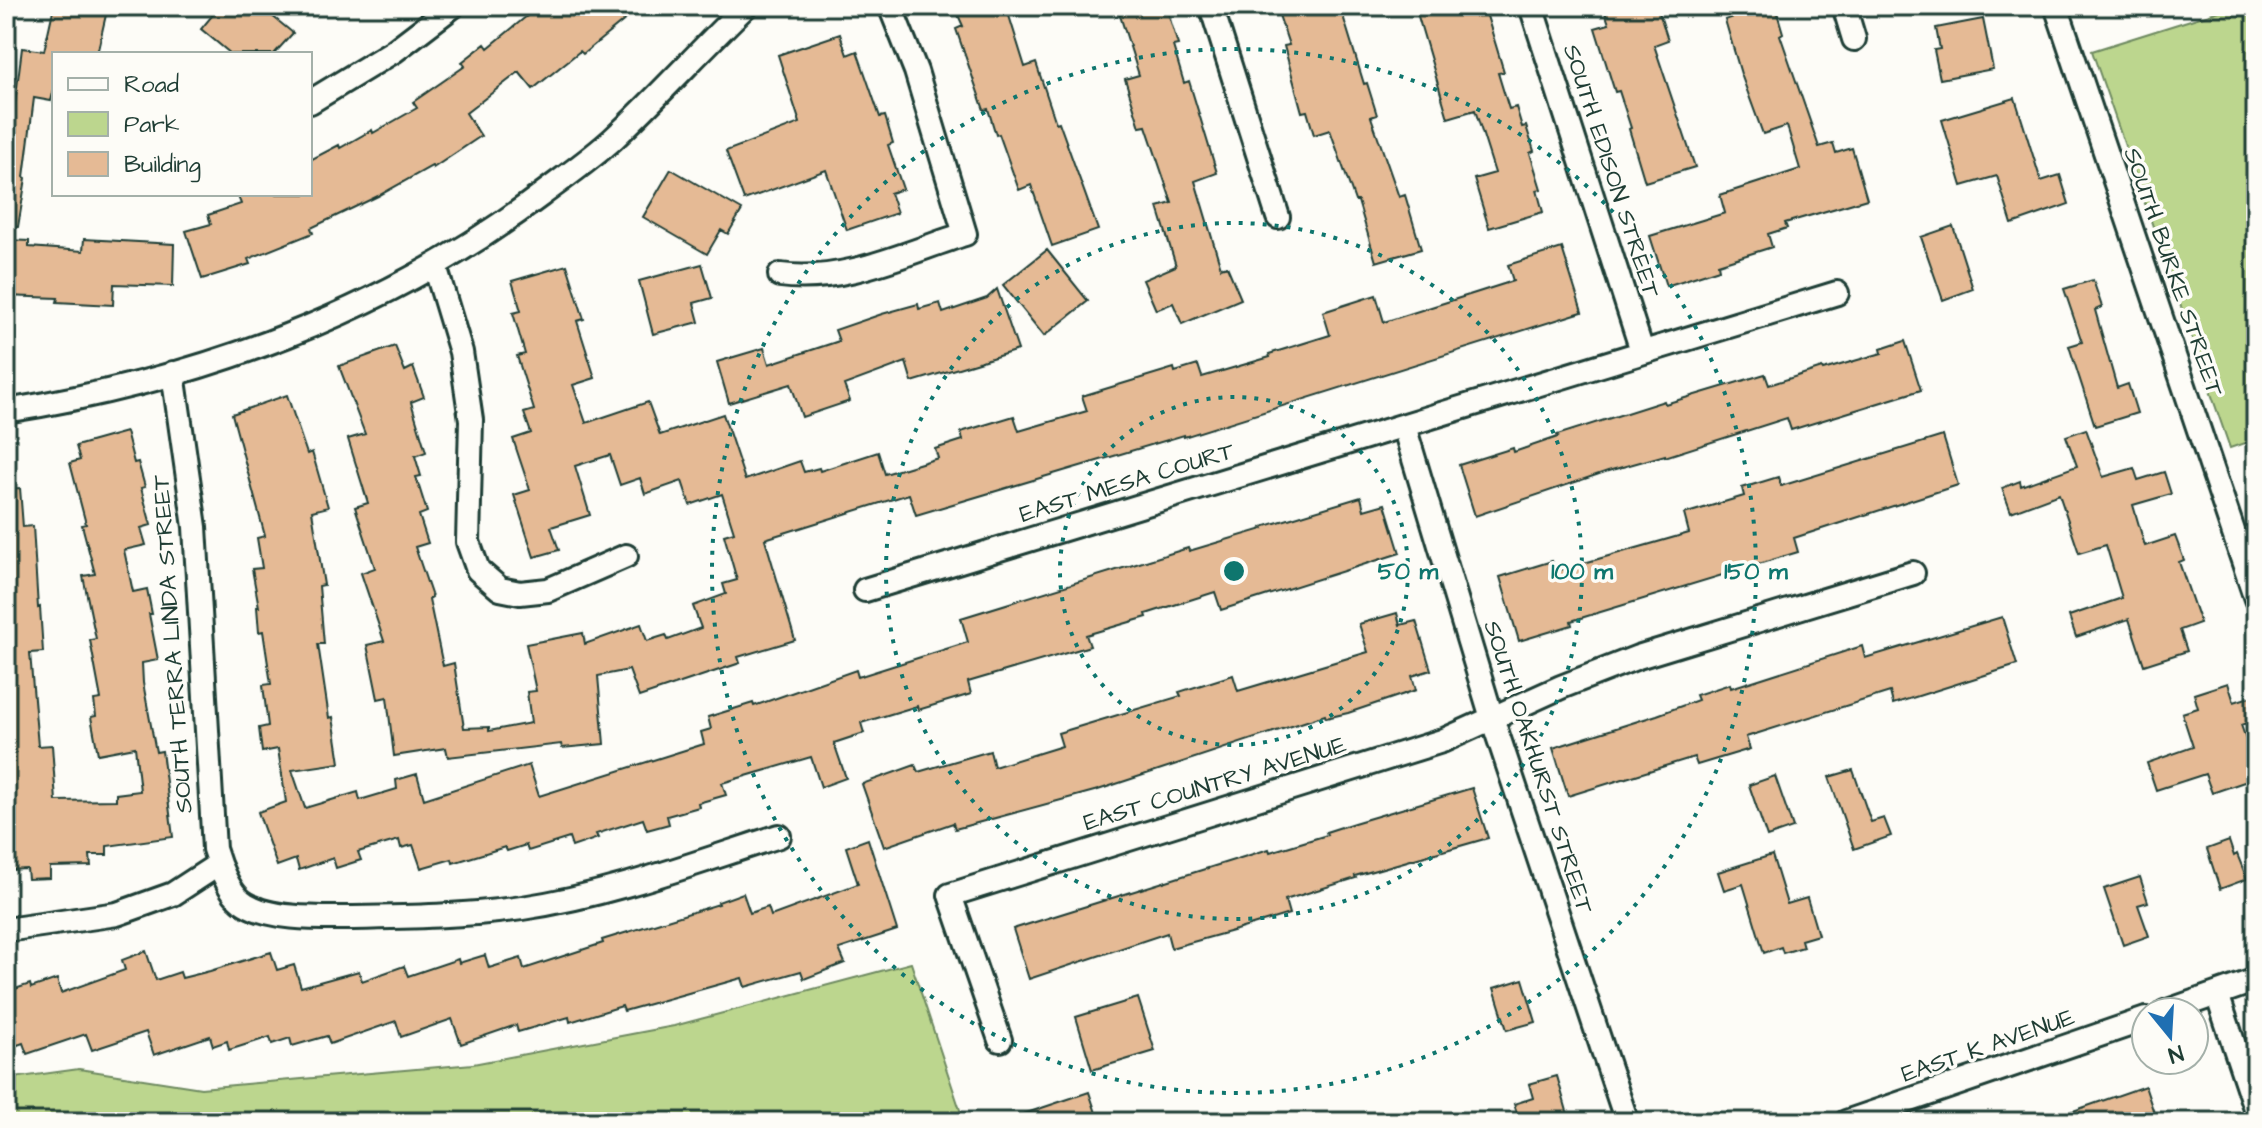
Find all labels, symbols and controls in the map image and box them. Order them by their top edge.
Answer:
street label: SOUTH EDISON STREET [1554,40,1668,302]
legend [52,52,312,196]
text: Road [124,68,179,102]
text: Park [124,108,180,142]
street label: SOUTH BURKE STREET [2114,143,2232,401]
text: Building [124,148,201,183]
street label: EAST MESA COURT [1016,434,1238,532]
street label: SOUTH TERRA LINDA STREET [144,474,202,814]
text: 50 m [1378,555,1439,589]
text: 100 m [1551,555,1613,589]
text: 150 m [1724,555,1788,589]
centre of rings [1220,557,1248,585]
street label: SOUTH OAKHURST STREET [1475,616,1601,918]
street label: EAST COUNTRY AVENUE [1079,728,1351,840]
north arrow [2130,996,2210,1076]
street label: EAST K AVENUE [1897,1000,2079,1092]
text: N [2164,1037,2187,1071]

